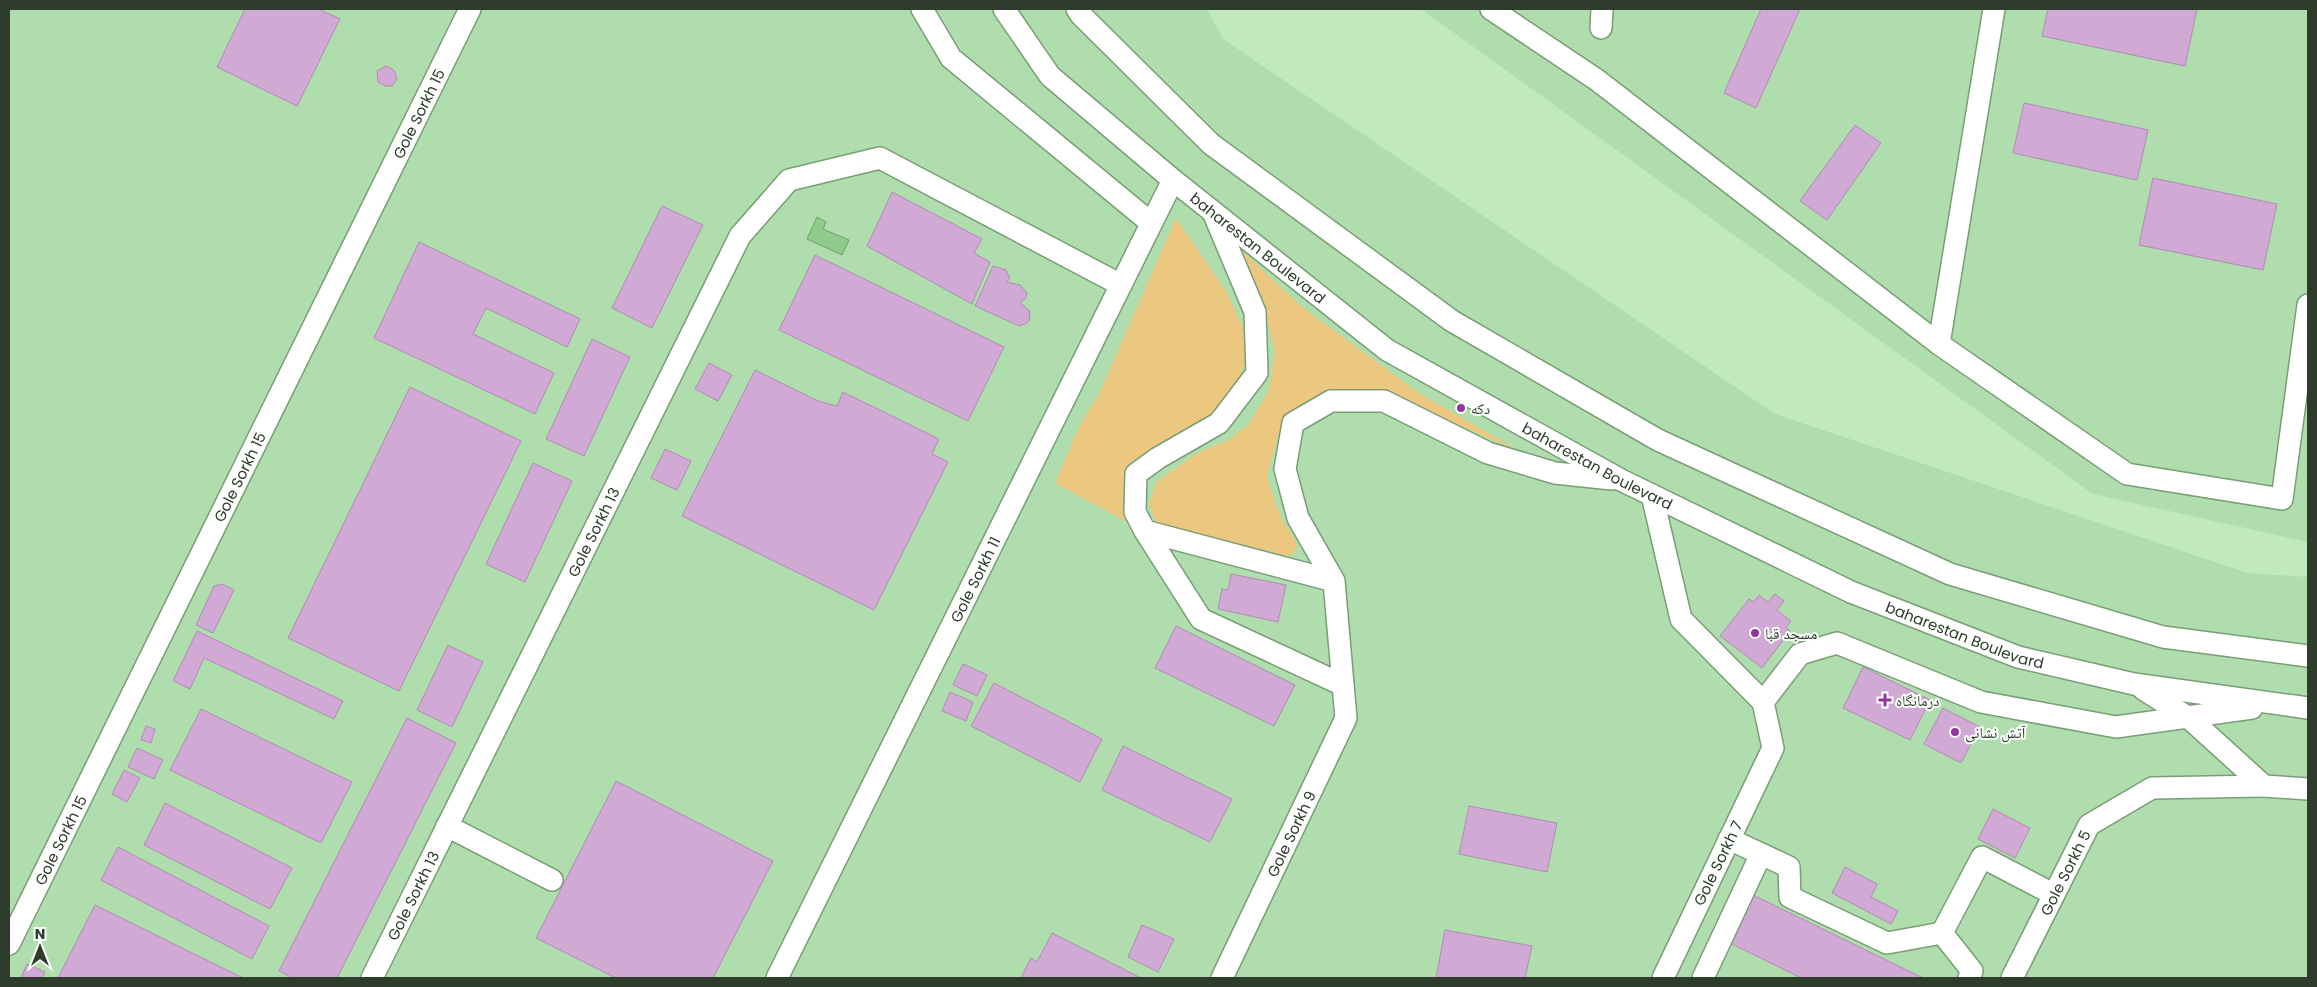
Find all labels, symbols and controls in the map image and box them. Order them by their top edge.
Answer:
street label: Gole Sorkh 15 [387,65,450,162]
street label: baharestan Boulevard [1186,187,1330,308]
place label: دکه [1471,398,1490,419]
marker: دکه [1455,402,1467,414]
street label: baharestan Boulevard [1519,417,1676,514]
street label: Gole Sorkh 15 [208,428,270,525]
street label: Gole Sorkh 13 [562,484,624,580]
street label: Gole Sorkh 11 [945,533,1005,626]
street label: baharestan Boulevard [1883,596,2046,673]
place label: مسجد قبا [1765,623,1818,644]
marker: مسجد قبا [1749,627,1761,639]
place label: درمانگاه [1896,690,1940,711]
marker: درمانگاه [1878,693,1892,707]
place label: آتش نشانی [1965,722,2026,743]
marker: آتش نشانی [1949,726,1961,738]
street label: Gole Sorkh 9 [1261,787,1320,880]
street label: Gole Sorkh 15 [29,791,91,889]
street label: Gole Sorkh 7 [1688,817,1748,909]
street label: Gole Sorkh 5 [2035,826,2095,919]
street label: Gole Sorkh 13 [382,847,444,944]
north arrow [15,922,65,972]
text: N [35,924,45,944]

